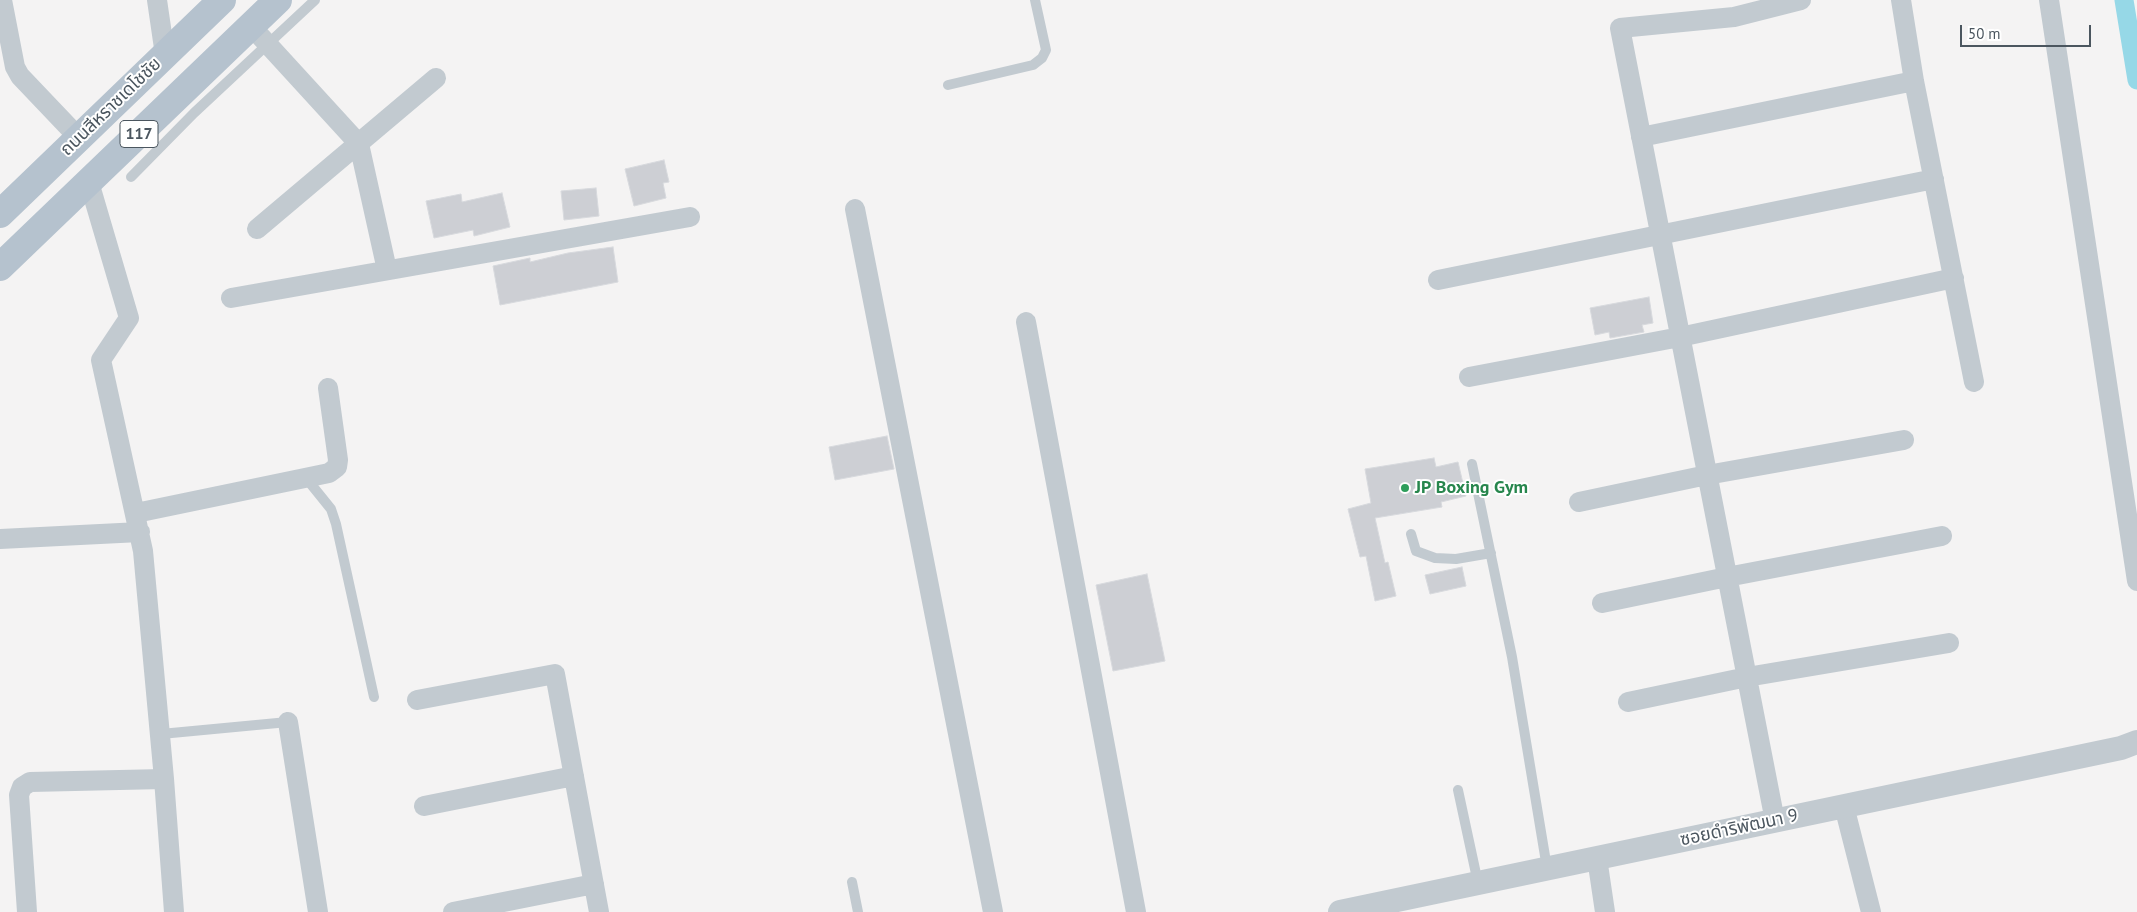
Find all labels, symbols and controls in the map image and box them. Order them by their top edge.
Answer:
scale bar [1962,15,2093,47]
text: 50 m [1968,24,2001,43]
street label: ถนนสีหราชเดโชชัย [56,53,166,161]
road number: 117 [120,120,158,148]
place label: JP Boxing Gym [1415,477,1528,499]
marker: JP Boxing Gym [1399,482,1411,494]
street label: ซอยดำริพัฒนา 9 [1678,805,1800,851]

